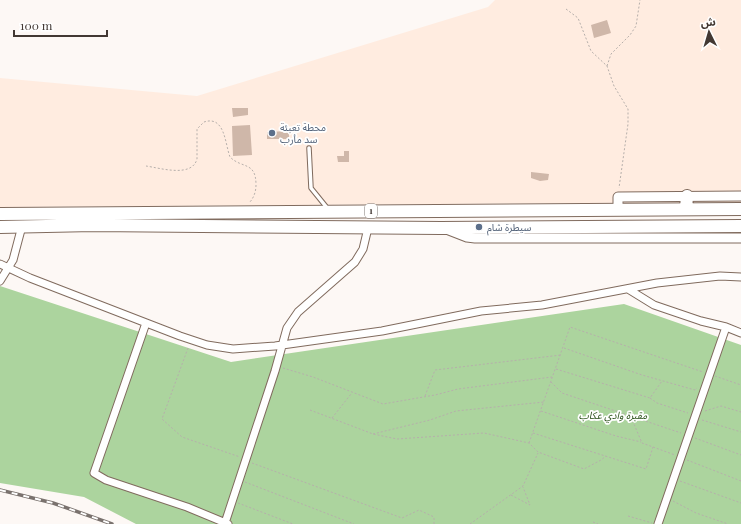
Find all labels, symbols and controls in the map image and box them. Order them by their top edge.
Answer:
scale bar [14,12,107,38]
north arrow [689,12,729,52]
text: ش [700,13,716,30]
text: 100 m [20,17,53,33]
place label: محطة تعبئة سد مأرب [280,120,326,146]
marker: محطة تعبئة سد مأرب [267,128,277,138]
road number: 1 [365,204,377,218]
place label: سيطرة شام [487,220,532,236]
marker: سيطرة شام [474,222,484,232]
park label: مقبرة وادي عكاب [579,408,648,423]

